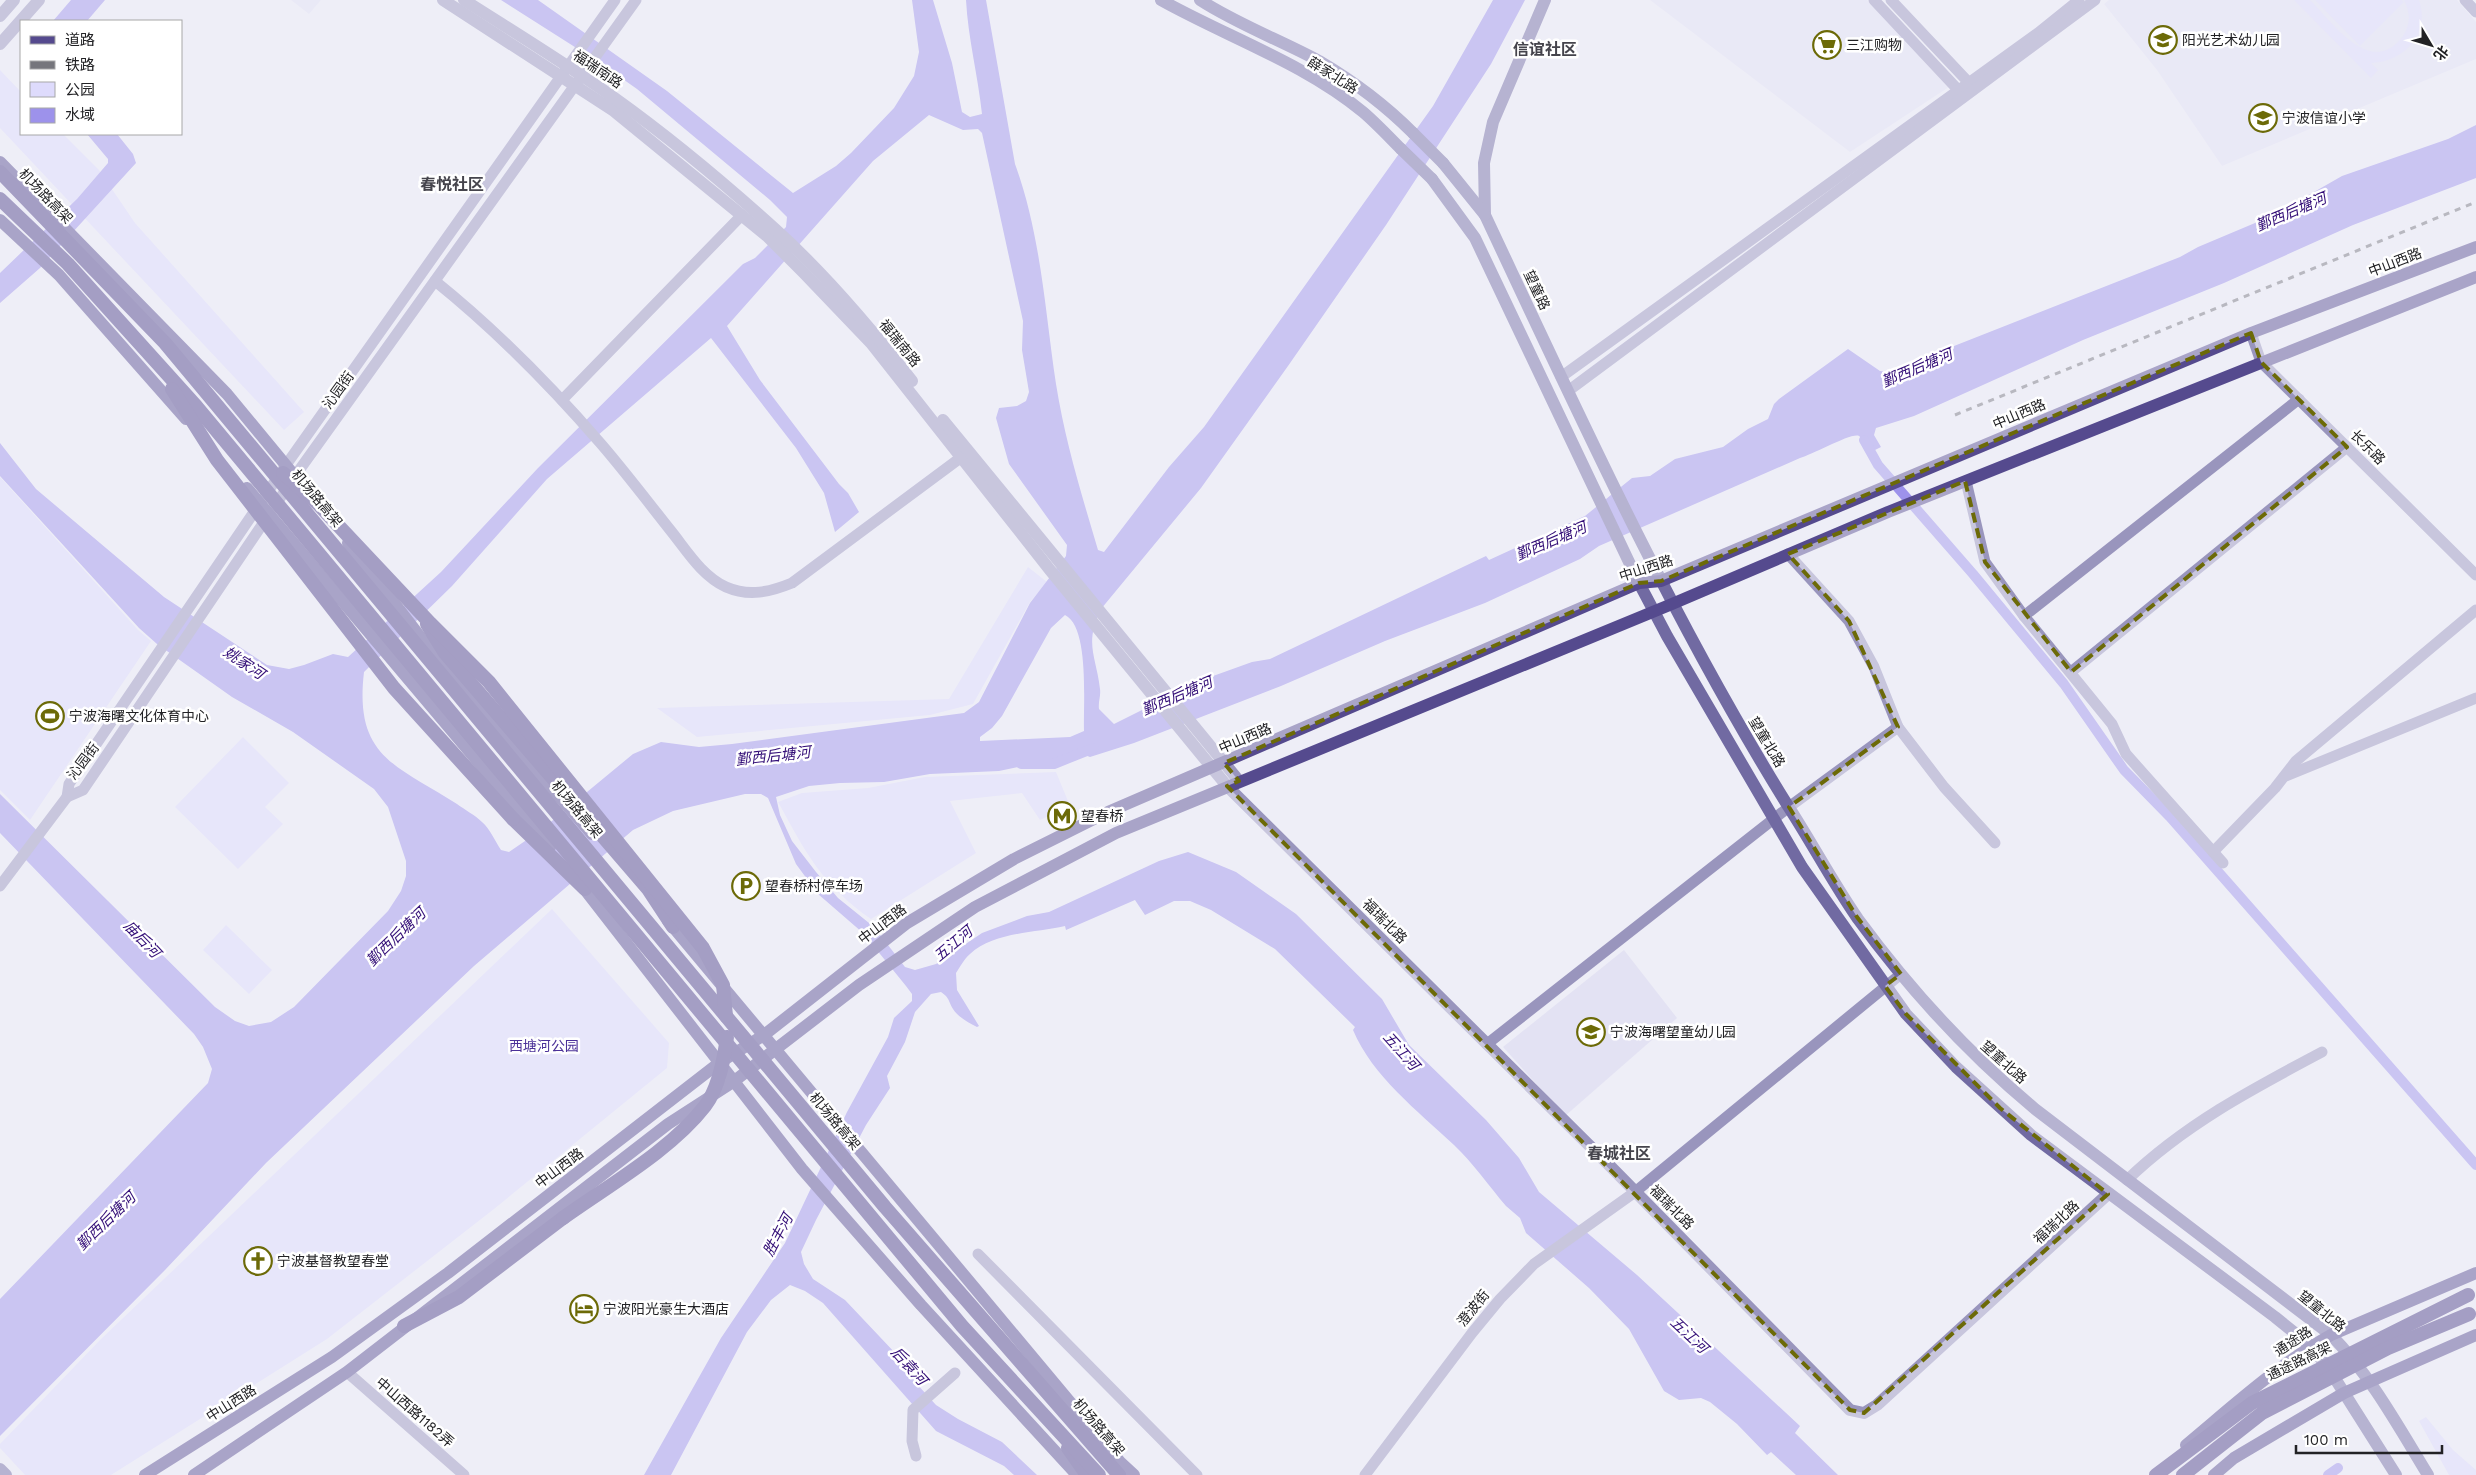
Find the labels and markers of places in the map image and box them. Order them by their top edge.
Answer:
school or university icon: 阳光艺术幼儿园 [2148,25,2178,55]
supermarket icon: 三江购物 [1812,30,1842,60]
place label: 阳光艺术幼儿园 [2182,32,2280,48]
place label: 三江购物 [1846,37,1902,53]
school or university icon: 宁波信谊小学 [2248,103,2278,133]
place label: 宁波信谊小学 [2282,110,2366,126]
sports icon: 宁波海曙文化体育中心 [35,701,65,731]
place label: 宁波海曙文化体育中心 [69,708,209,724]
metro station icon: 望春桥 [1047,801,1077,831]
place label: 望春桥 [1081,808,1123,824]
parking icon: 望春桥村停车场 [731,871,761,901]
place label: 望春桥村停车场 [765,878,863,894]
school or university icon: 宁波海曙望童幼儿园 [1576,1017,1606,1047]
place label: 宁波海曙望童幼儿园 [1610,1024,1736,1040]
church icon: 宁波基督教望春堂 [243,1246,273,1276]
place label: 宁波基督教望春堂 [277,1253,389,1269]
hotel icon: 宁波阳光豪生大酒店 [569,1294,599,1324]
place label: 宁波阳光豪生大酒店 [603,1301,729,1317]

